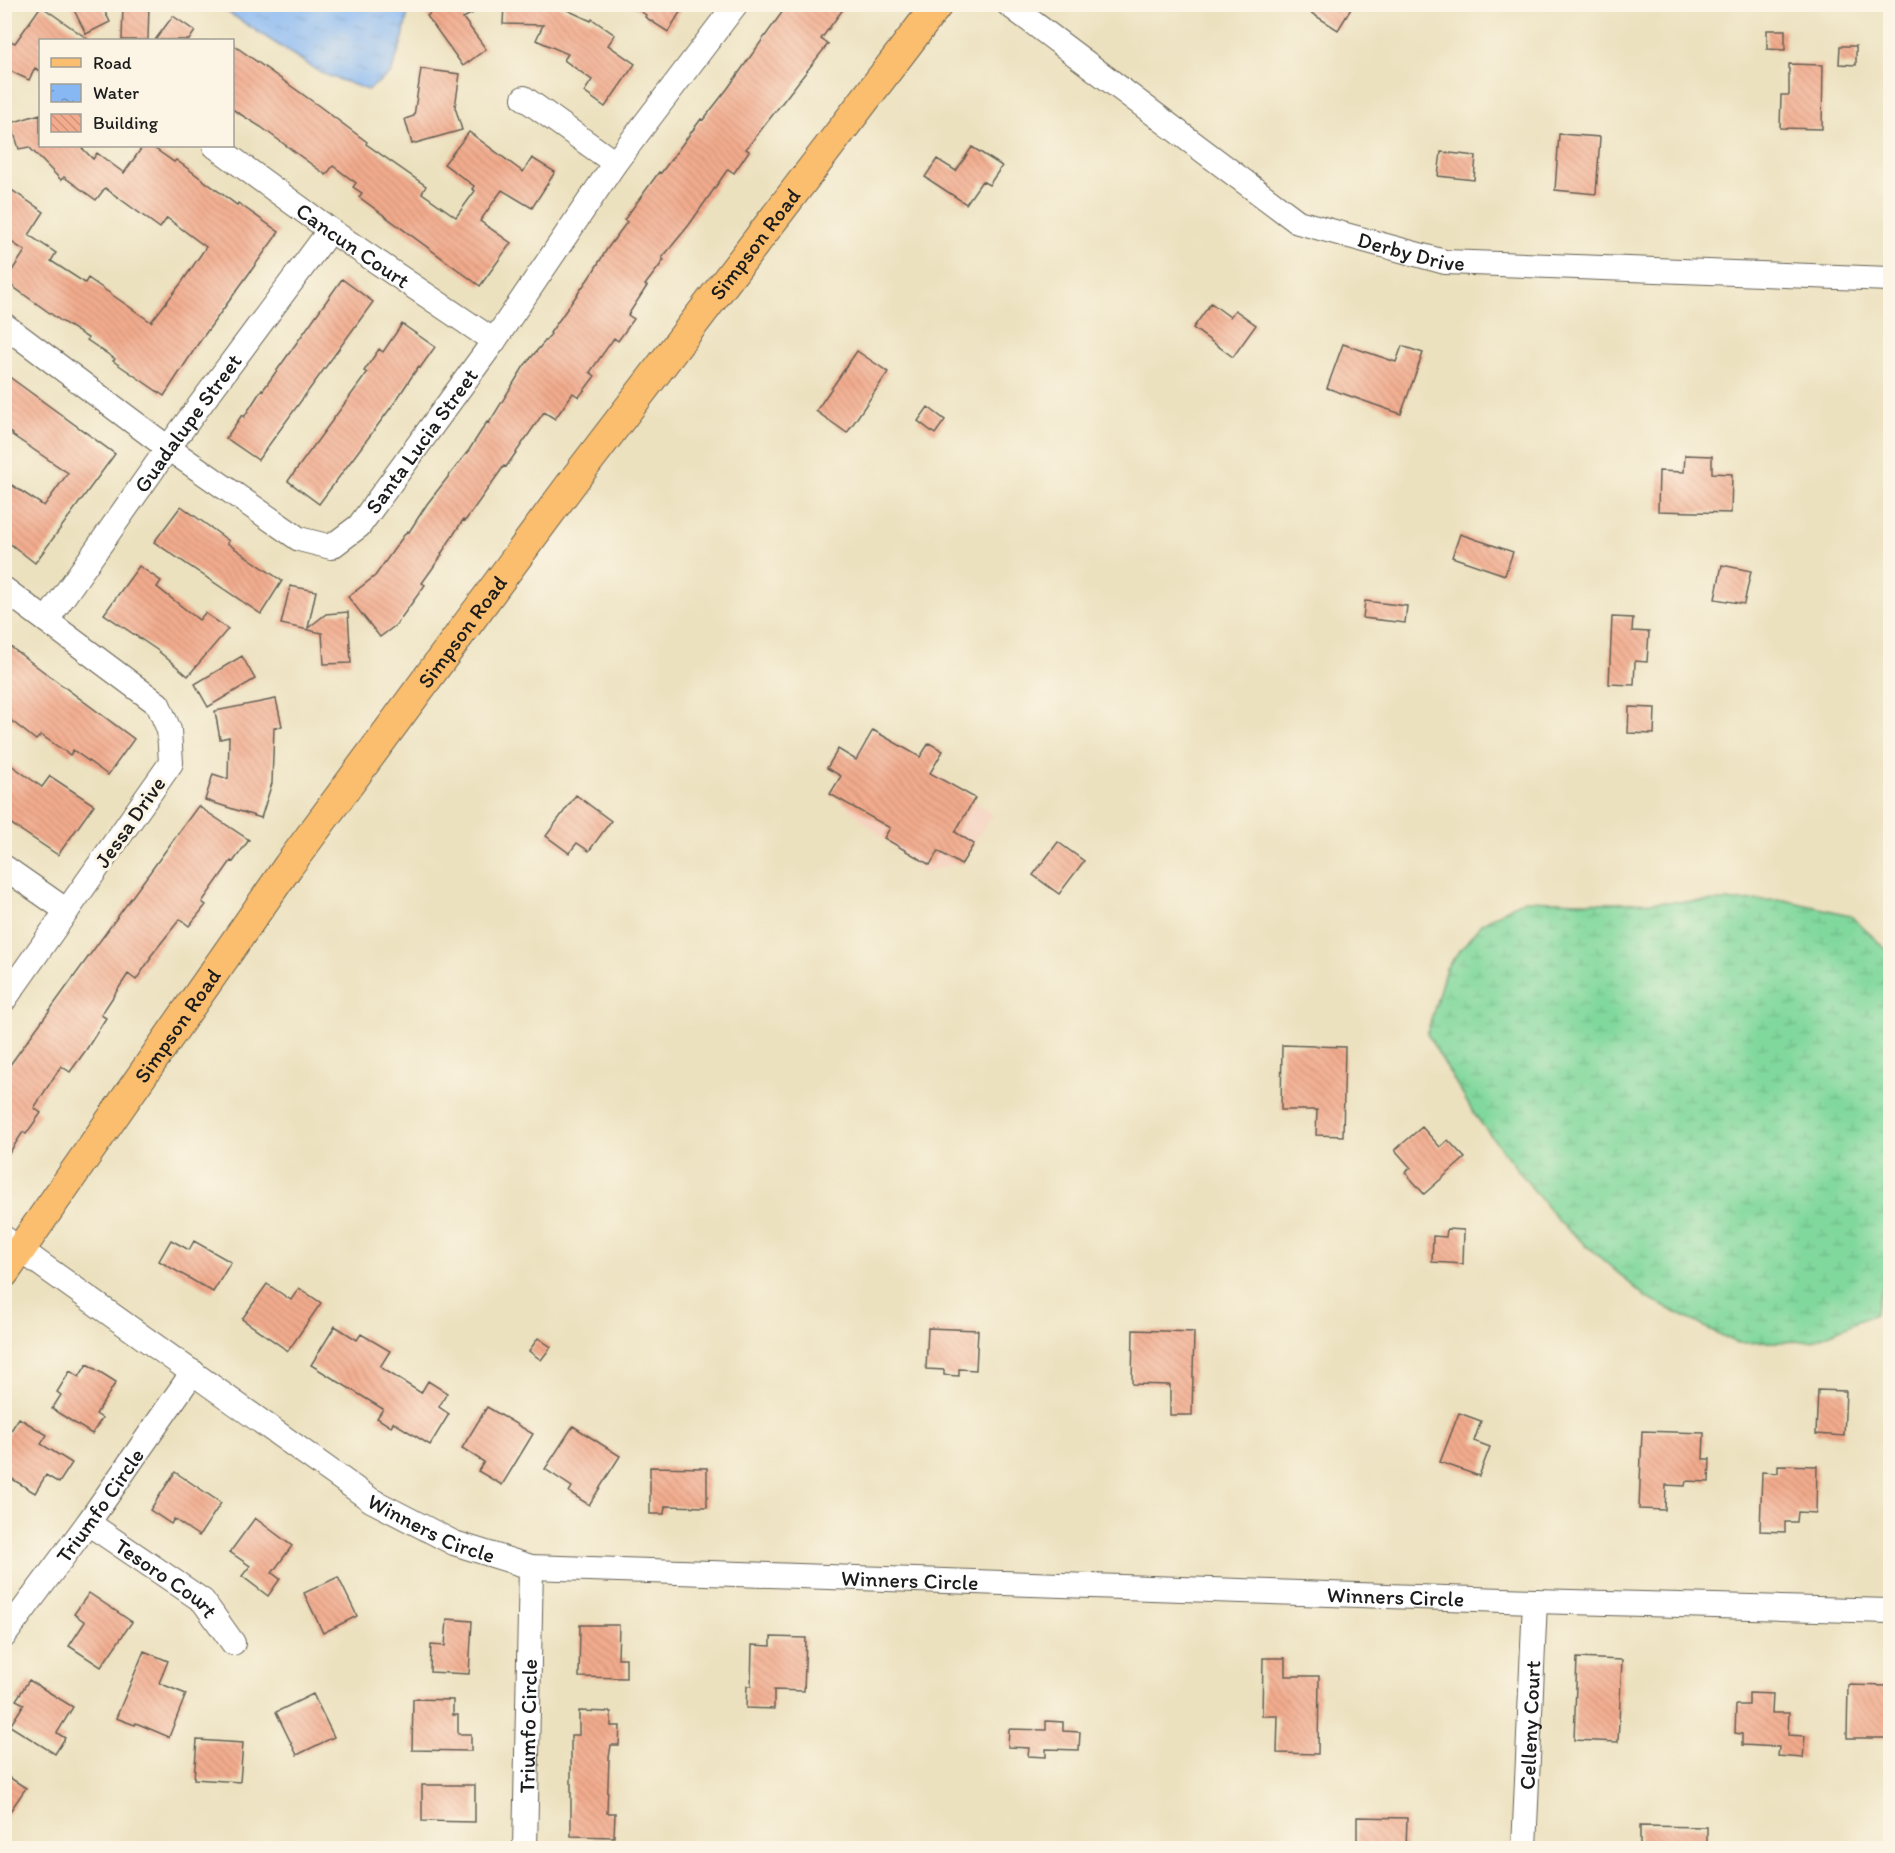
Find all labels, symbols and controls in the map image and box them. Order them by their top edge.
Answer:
legend [39,39,234,147]
text: Road [93,52,132,74]
text: Water [93,82,139,104]
text: Building [93,112,159,134]
street label: Simpson Road [703,182,806,305]
street label: Cancun Court [291,196,415,294]
street label: Derby Drive [1355,225,1465,276]
street label: Guadalupe Street [128,348,247,498]
street label: Santa Lucia Street [359,363,483,519]
street label: Simpson Road [411,570,512,693]
street label: Jessa Drive [89,771,171,873]
street label: Simpson Road [128,963,226,1088]
street label: Triumfo Circle [50,1443,150,1568]
street label: Winners Circle [363,1487,499,1569]
street label: Tesoro Court [110,1532,224,1623]
street label: Winners Circle [840,1564,979,1596]
street label: Winners Circle [1326,1580,1465,1612]
street label: Triumfo Circle [513,1658,543,1794]
street label: Celleny Court [1513,1660,1546,1790]

